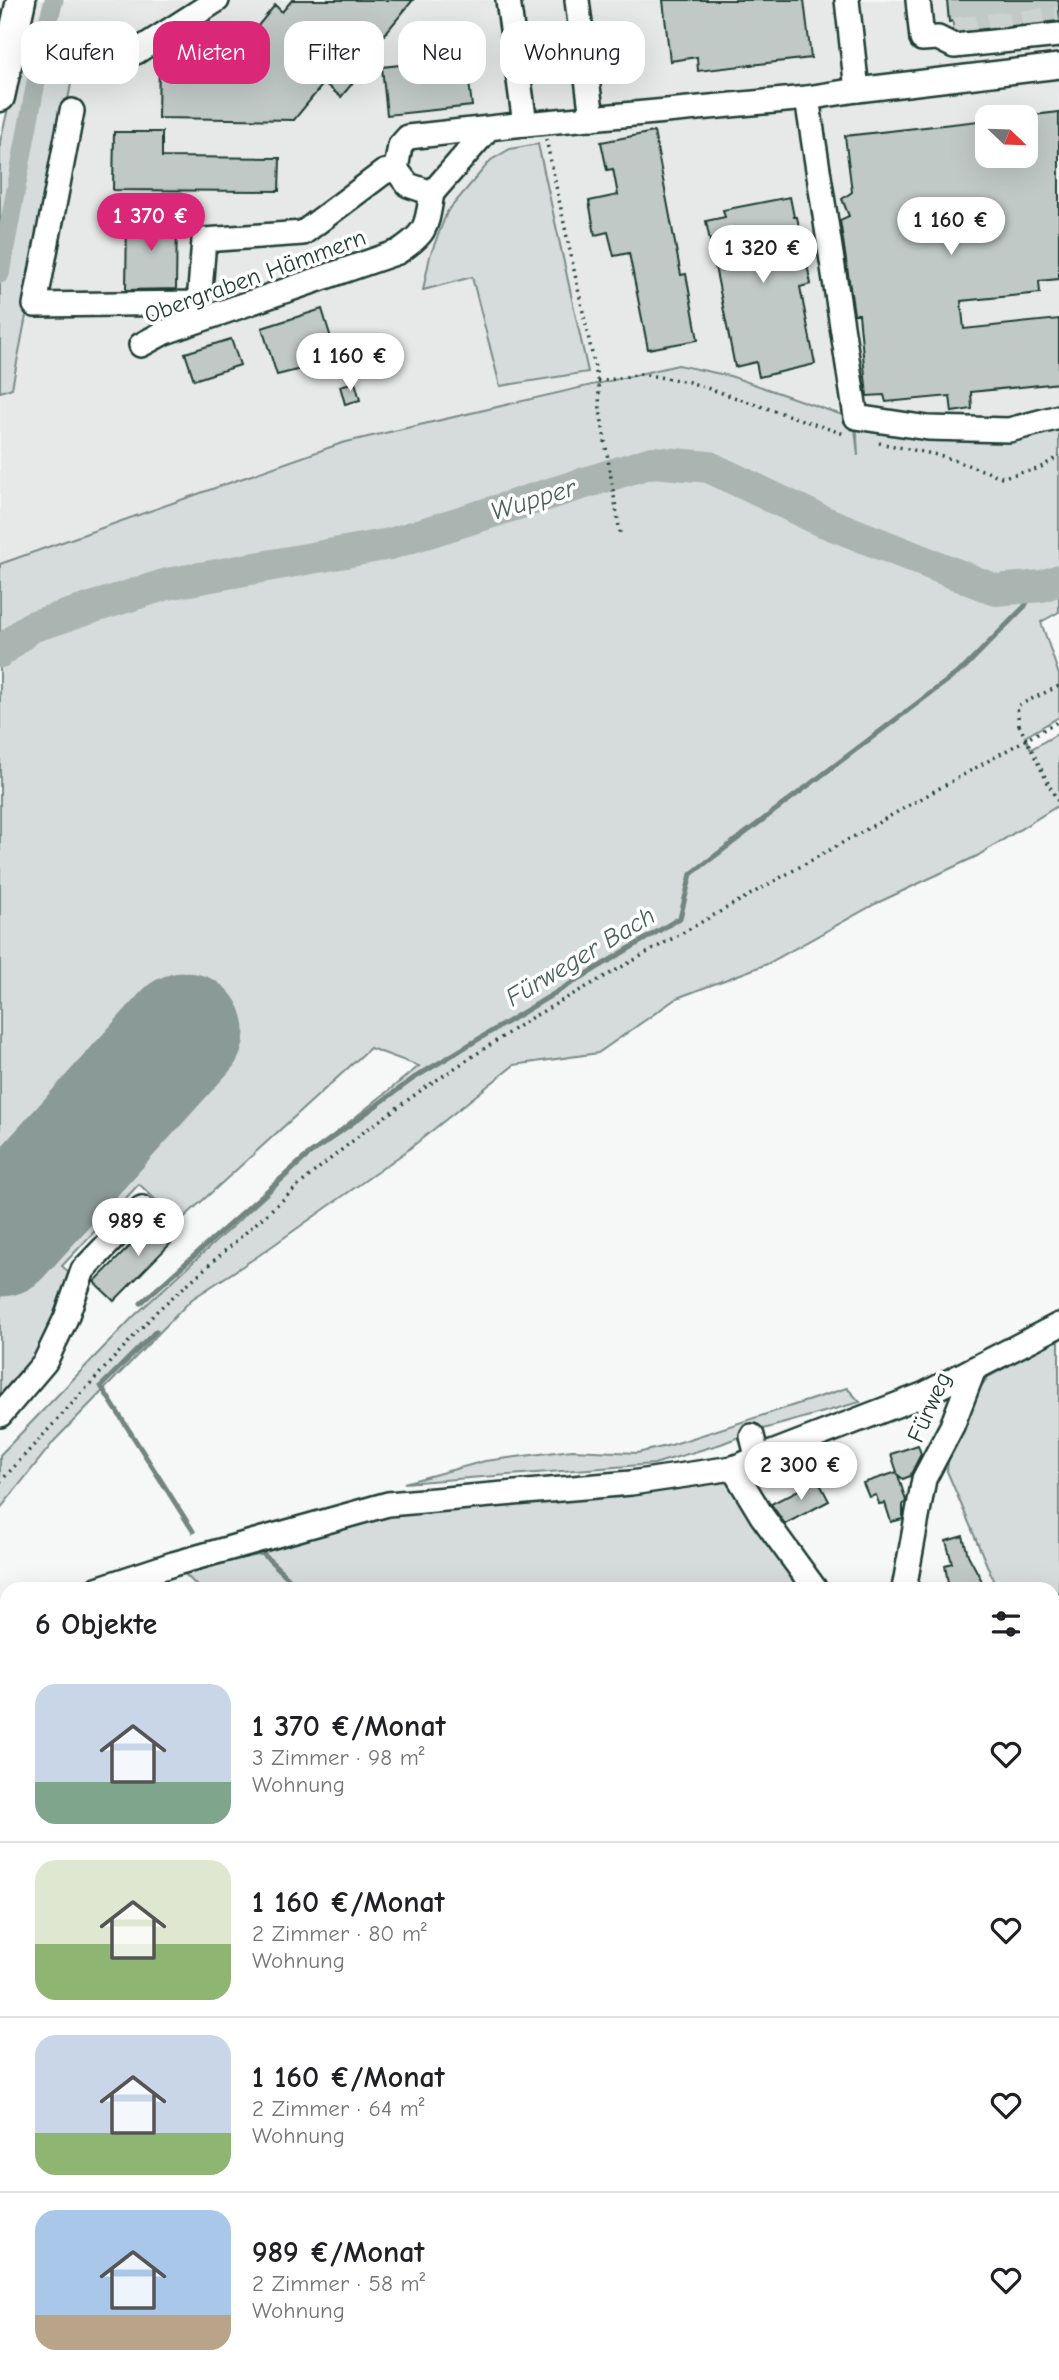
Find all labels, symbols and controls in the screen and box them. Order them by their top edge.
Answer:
chip: Kaufen [21,21,139,84]
chip: Mieten [153,21,270,84]
chip: Filter [284,21,384,84]
chip: Neu [398,21,486,84]
chip: Wohnung [500,21,645,84]
north arrow [975,105,1038,168]
map controls [975,105,1038,168]
pin: 1 370 € [86,194,216,253]
pin: 1 160 € [886,198,1016,257]
text: 1 370 € [113,202,189,229]
text: 1 160 € [913,206,989,233]
street label: Obergraben Hämmern [140,223,370,329]
pin: 1 320 € [698,226,828,285]
text: 1 320 € [724,234,802,261]
pin: 1 160 € [285,334,415,393]
text: 1 160 € [312,342,388,369]
water label: Wupper [487,472,581,527]
water label: Fürweger Bach [500,900,661,1013]
pin: 989 € [89,1198,187,1258]
text: 989 € [108,1207,168,1234]
street label: Fürweg [901,1367,957,1447]
pin: 2 300 € [736,1442,866,1502]
text: 2 300 € [760,1451,842,1478]
icon: filters [987,1605,1025,1643]
text: 6 Objekte [35,1607,157,1642]
text: 1 370 €/Monat [252,1709,445,1744]
icon: home [91,1712,175,1796]
icon: heart [987,1735,1025,1773]
text: 3 Zimmer · 98 m² [252,1744,425,1771]
text: Wohnung [252,1771,345,1798]
text: 1 160 €/Monat [252,1885,445,1920]
icon: home [91,1888,175,1972]
icon: heart [987,1911,1025,1949]
text: 2 Zimmer · 80 m² [252,1920,427,1947]
text: Wohnung [252,1947,345,1974]
text: 1 160 €/Monat [252,2060,445,2095]
icon: home [91,2063,175,2147]
icon: heart [987,2086,1025,2124]
text: 2 Zimmer · 64 m² [252,2095,424,2122]
text: Wohnung [252,2122,345,2149]
text: 989 €/Monat [252,2235,424,2270]
icon: home [91,2238,175,2322]
icon: heart [987,2261,1025,2299]
text: 2 Zimmer · 58 m² [252,2270,425,2297]
text: Wohnung [252,2297,345,2324]

